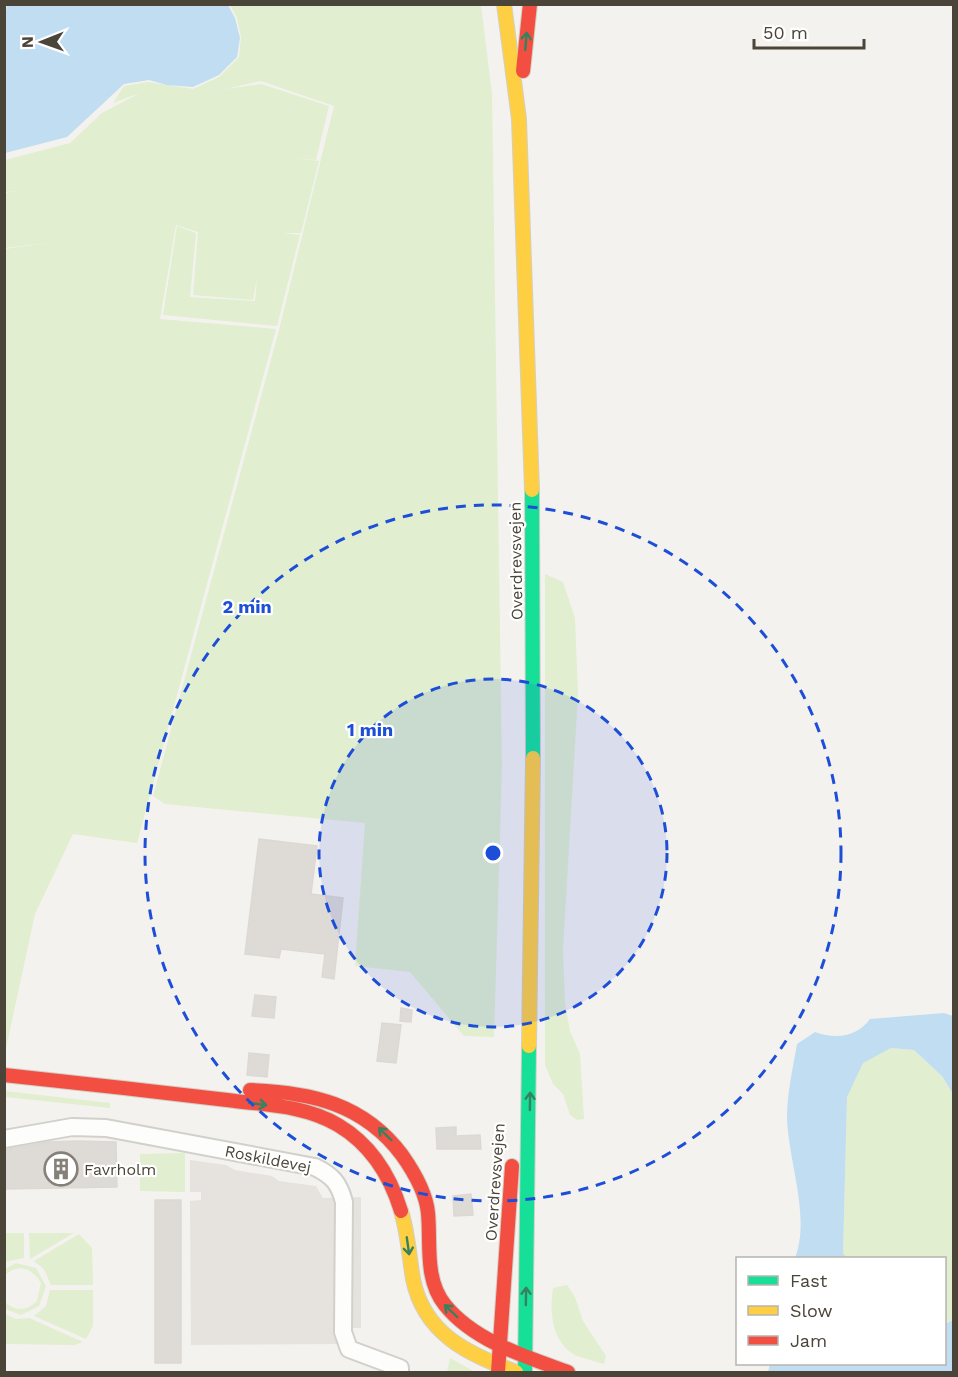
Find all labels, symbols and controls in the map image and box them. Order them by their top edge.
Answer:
north arrow [12,12,72,72]
scale bar [754,12,864,50]
text: 50 m [763,22,808,43]
one-way arrow [521,32,532,51]
text: N [18,36,37,48]
street label: Overdrevsvejen [505,502,527,620]
text: 2 min [222,596,272,617]
text: 1 min [347,719,393,740]
centre of rings [483,843,503,863]
one-way arrow [524,1092,536,1112]
one-way arrow [247,1099,267,1110]
street label: Overdrevsvejen [481,1122,509,1242]
one-way arrow [377,1127,392,1141]
street label: Roskildevej [223,1141,313,1177]
building icon: Favrholm [43,1151,79,1187]
place label: Favrholm [84,1160,156,1179]
one-way arrow [403,1235,414,1255]
legend [736,1257,946,1365]
text: Fast [790,1270,828,1291]
one-way arrow [521,1287,532,1307]
text: Slow [790,1300,833,1321]
one-way arrow [444,1304,459,1318]
text: Jam [790,1330,827,1351]

